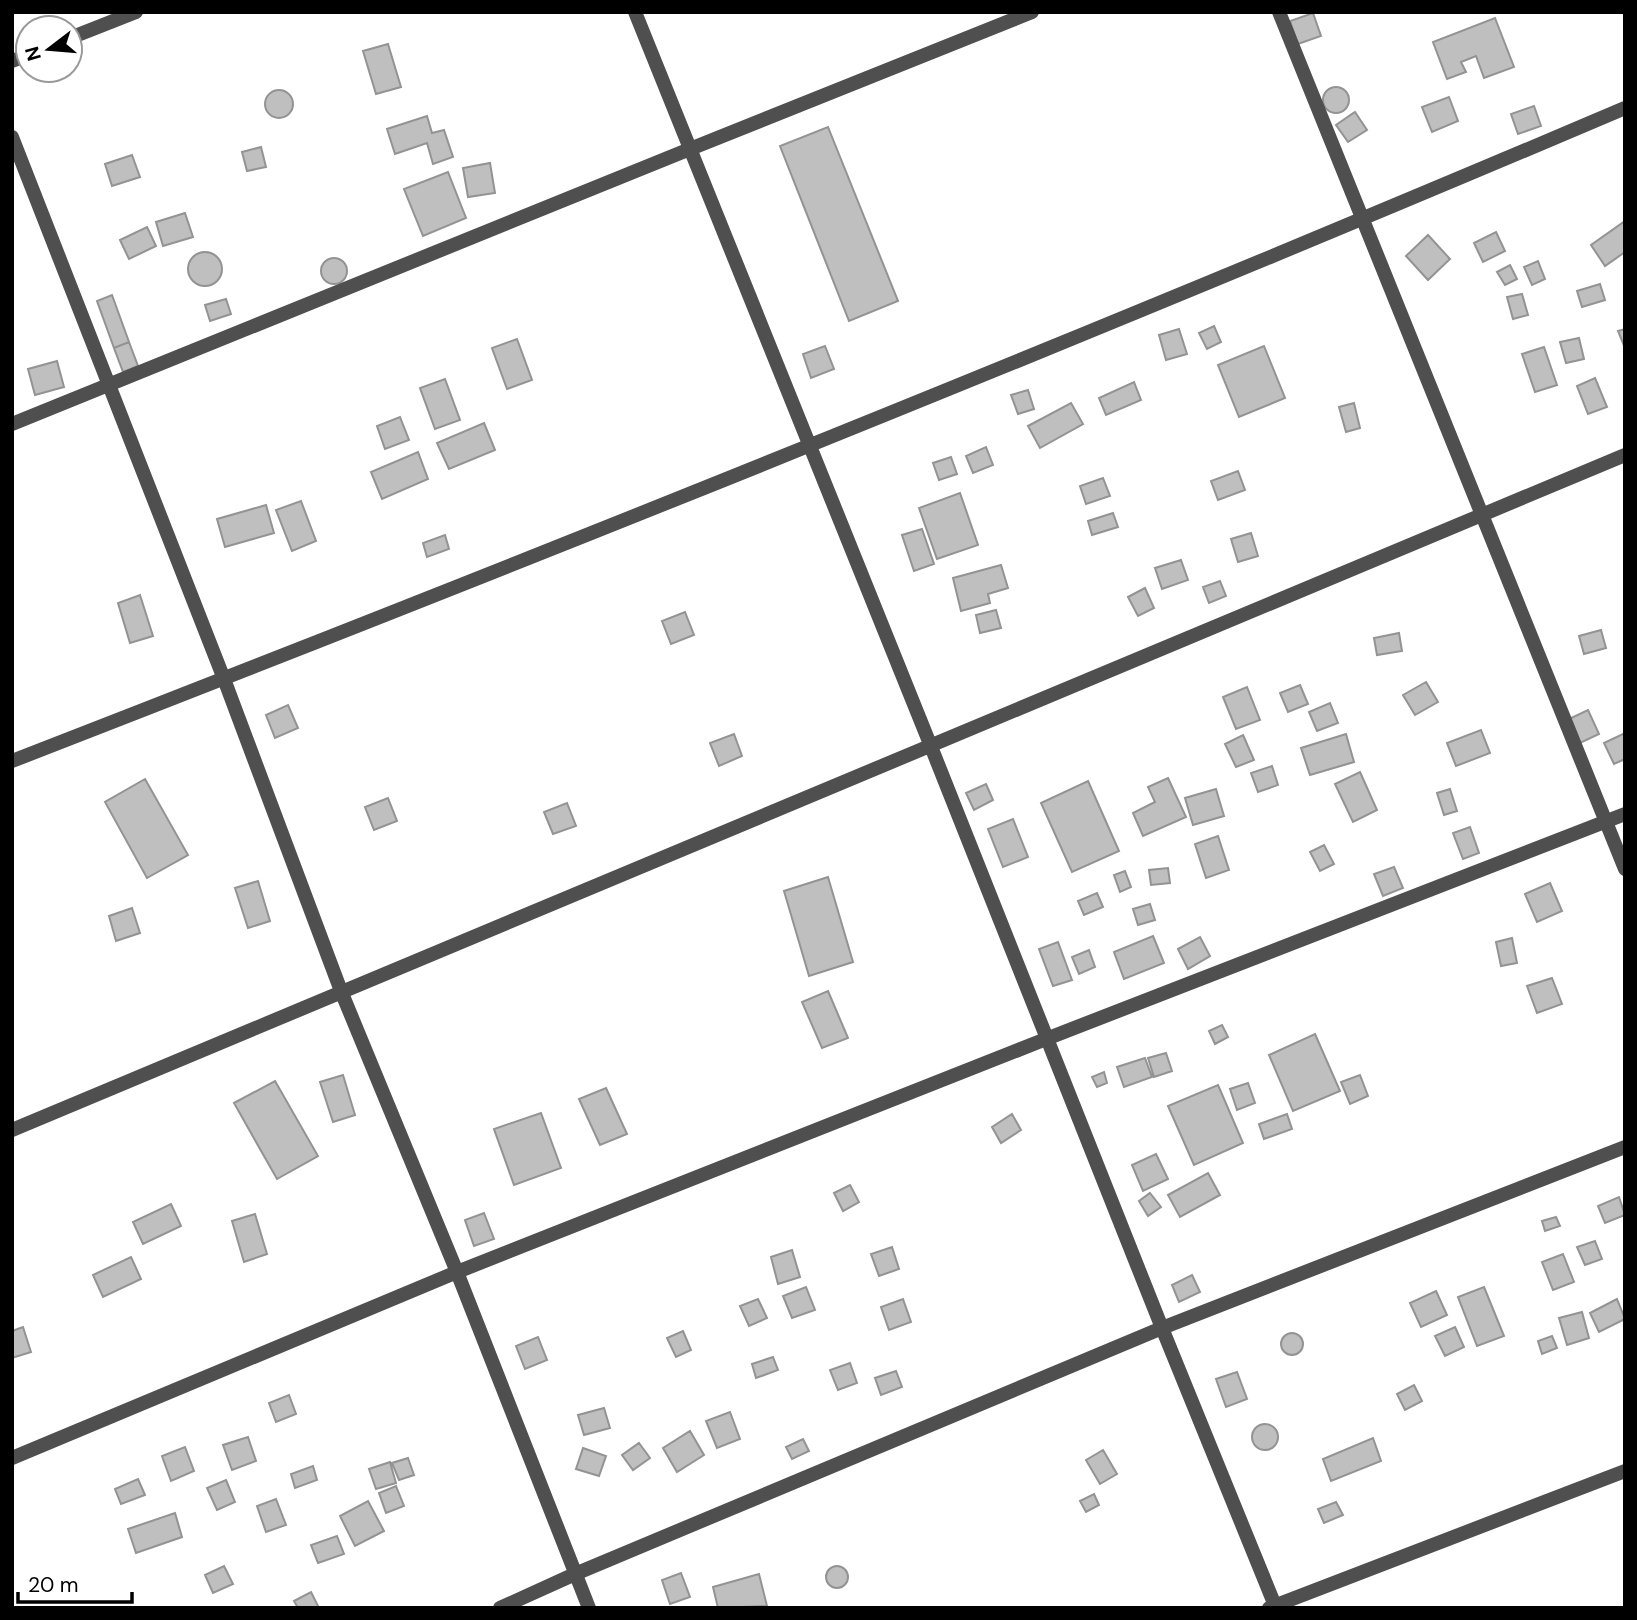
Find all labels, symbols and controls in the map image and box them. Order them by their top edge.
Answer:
north arrow [14,14,84,84]
text: N [19,43,47,64]
scale bar [18,1560,131,1604]
text: 20 m [28,1571,79,1599]

